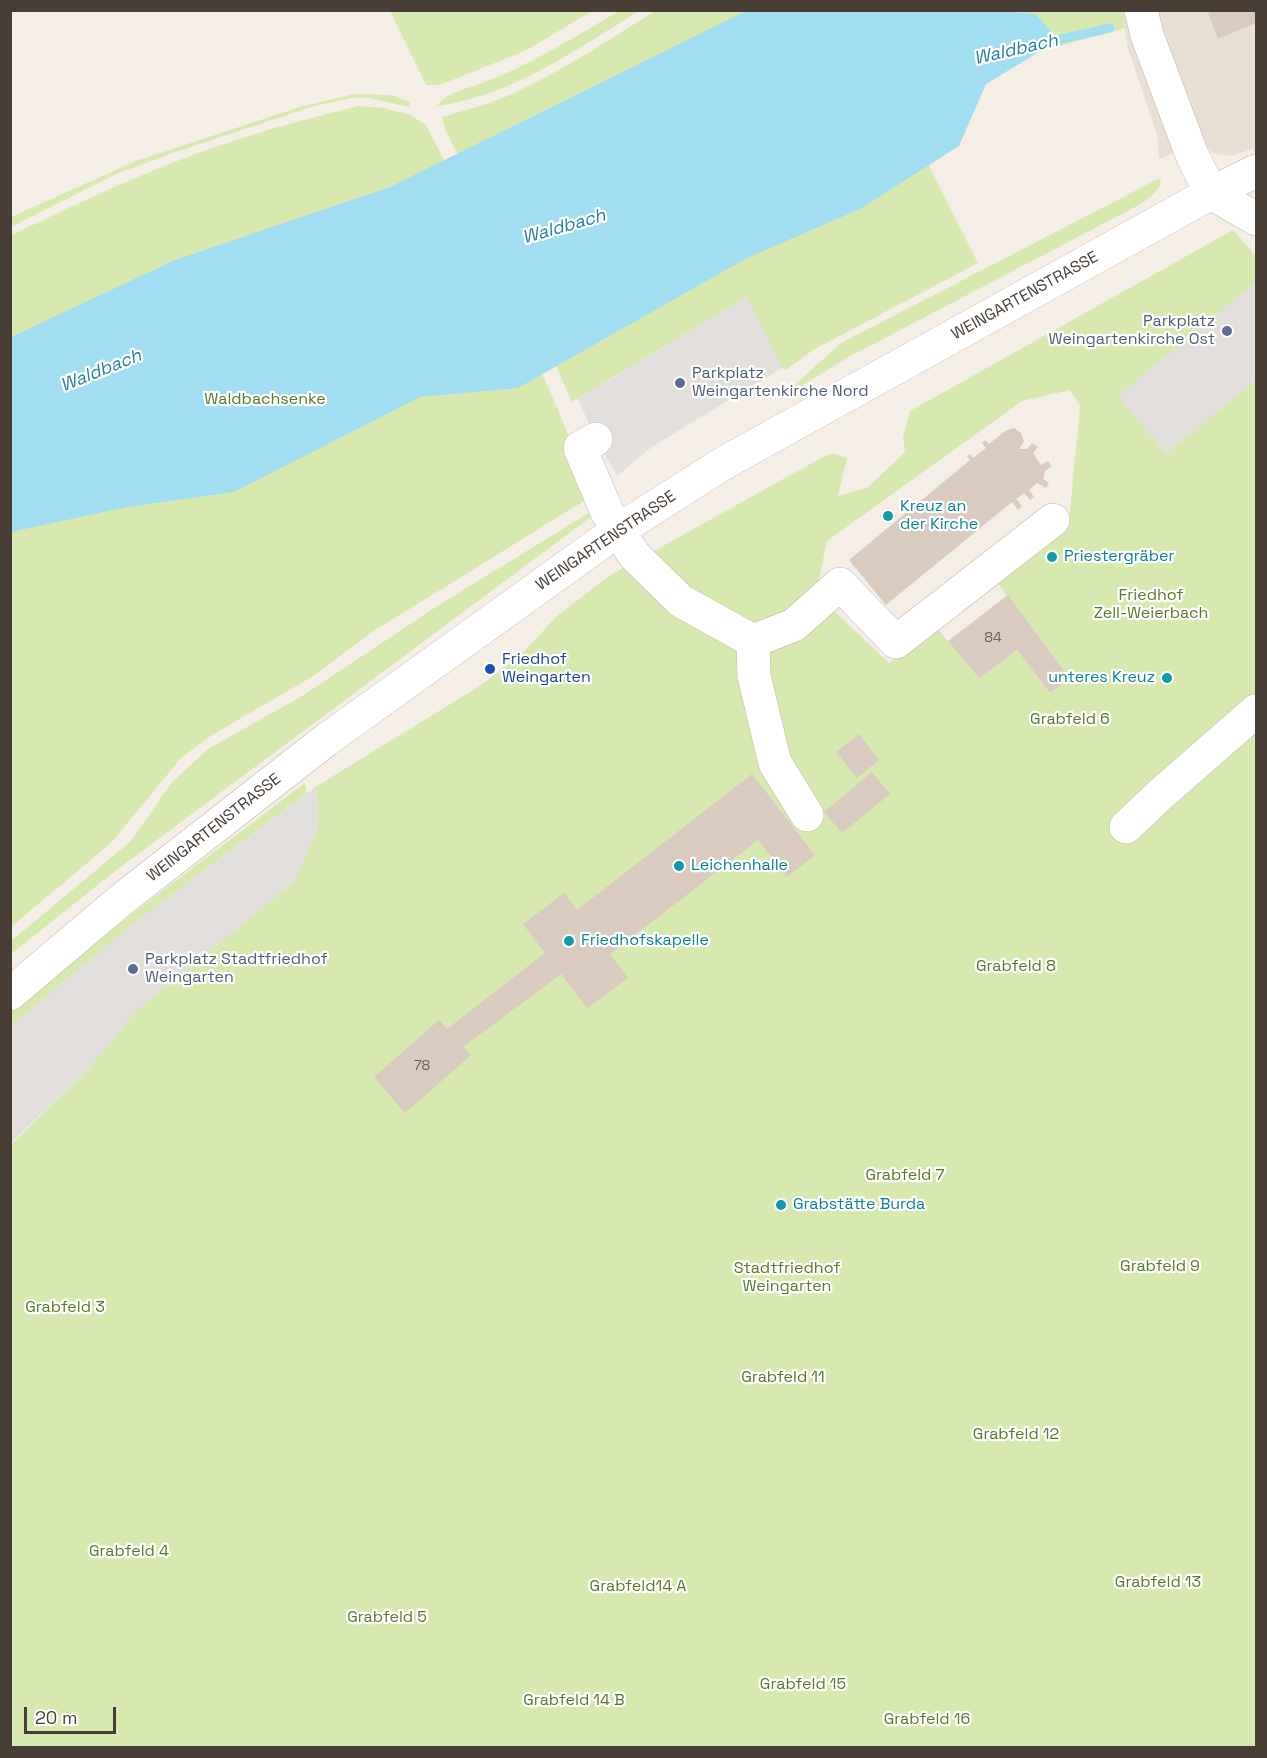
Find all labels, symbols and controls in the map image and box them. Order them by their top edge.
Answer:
water label: Waldbach [972,30,1060,70]
water label: Waldbach [520,205,608,249]
street label: WEINGARTENSTRASSE [948,248,1102,344]
place label: Parkplatz Weingartenkirche Ost [1049,312,1215,350]
marker: Parkplatz Weingartenkirche Ost [1220,324,1234,338]
water label: Waldbach [57,345,145,397]
place label: Parkplatz Weingartenkirche Nord [692,364,869,402]
marker: Parkplatz Weingartenkirche Nord [673,376,687,390]
park label: Waldbachsenke [204,390,326,410]
street label: WEINGARTENSTRASSE [532,487,680,595]
place label: Kreuz an der Kirche [900,497,978,535]
marker: Kreuz an der Kirche [881,509,895,523]
place label: Priestergräber [1064,547,1175,567]
marker: Priestergräber [1045,550,1059,564]
park label: Friedhof Zell-Weierbach [1094,586,1208,624]
house number: 84 [984,630,1002,646]
place label: Friedhof Weingarten [502,650,591,688]
marker: Friedhof Weingarten [483,662,497,676]
place label: unteres Kreuz [1048,668,1155,688]
marker: unteres Kreuz [1160,671,1174,685]
park label: Grabfeld 6 [1030,710,1110,730]
street label: WEINGARTENSTRASSE [143,770,285,886]
place label: Leichenhalle [691,856,788,876]
marker: Leichenhalle [672,859,686,873]
place label: Friedhofskapelle [581,931,709,951]
marker: Friedhofskapelle [562,934,576,948]
place label: Parkplatz Stadtfriedhof Weingarten [145,950,328,988]
park label: Grabfeld 8 [976,957,1056,977]
marker: Parkplatz Stadtfriedhof Weingarten [126,962,140,976]
house number: 78 [414,1058,430,1074]
park label: Grabfeld 7 [865,1166,945,1186]
place label: Grabstätte Burda [793,1195,925,1215]
marker: Grabstätte Burda [774,1198,788,1212]
park label: Grabfeld 9 [1120,1257,1200,1277]
park label: Stadtfriedhof Weingarten [734,1259,840,1297]
park label: Grabfeld 3 [25,1298,105,1318]
park label: Grabfeld 11 [741,1368,825,1388]
park label: Grabfeld 12 [973,1425,1059,1445]
park label: Grabfeld 4 [89,1542,169,1562]
park label: Grabfeld 13 [1115,1573,1201,1593]
park label: Grabfeld14 A [590,1577,686,1597]
park label: Grabfeld 5 [347,1608,427,1628]
park label: Grabfeld 15 [760,1675,846,1695]
park label: Grabfeld 14 B [523,1691,625,1711]
scale bar [27,1695,118,1733]
text: 20 m [35,1706,78,1729]
park label: Grabfeld 16 [884,1710,970,1730]

